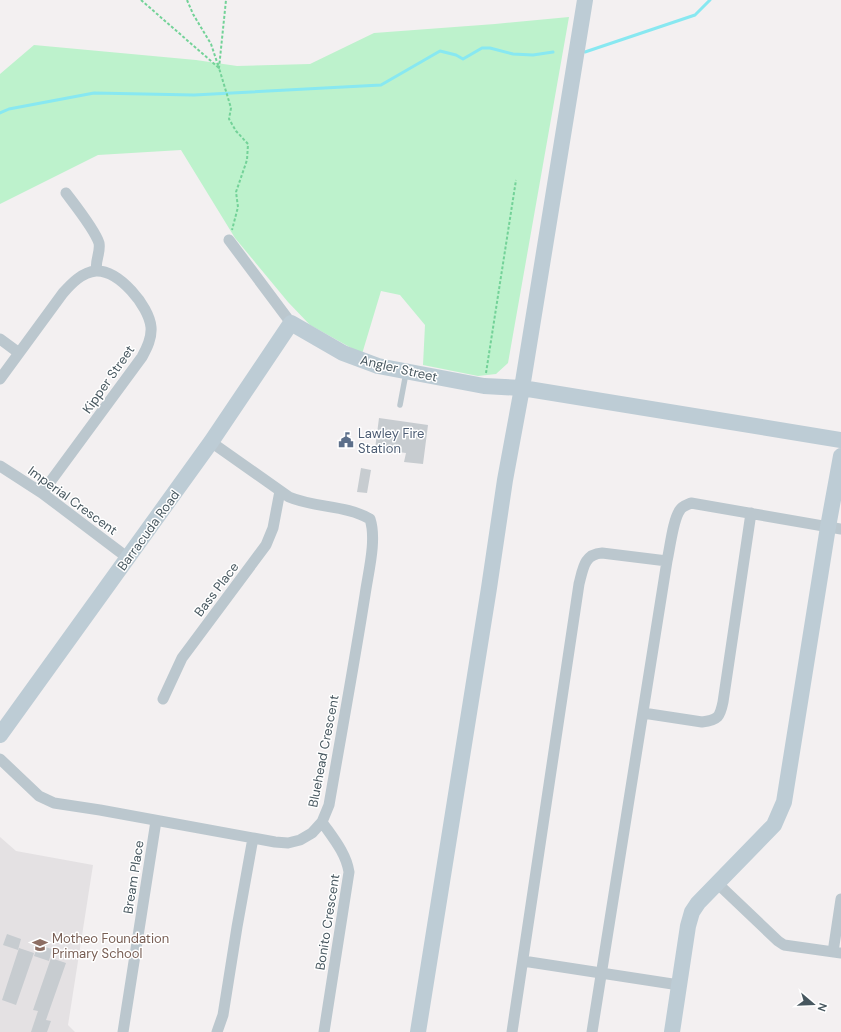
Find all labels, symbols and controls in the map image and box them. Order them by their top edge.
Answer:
street label: Kipper Street [79,342,138,417]
street label: Angler Street [359,351,439,386]
place label: Lawley Fire Station [358,425,424,457]
public building icon: Lawley Fire Station [337,431,355,449]
street label: Imperial Crescent [25,462,121,539]
street label: Barracuda Road [113,487,183,574]
street label: Bass Place [190,559,242,620]
street label: Bluehead Crescent [304,693,343,809]
street label: Bream Place [119,839,148,915]
street label: Bonito Crescent [311,873,344,972]
place label: Motheo Foundation Primary School [52,930,169,962]
school or university icon: Motheo Foundation Primary School [31,936,49,954]
north arrow [793,984,833,1024]
text: N [815,1001,830,1013]

